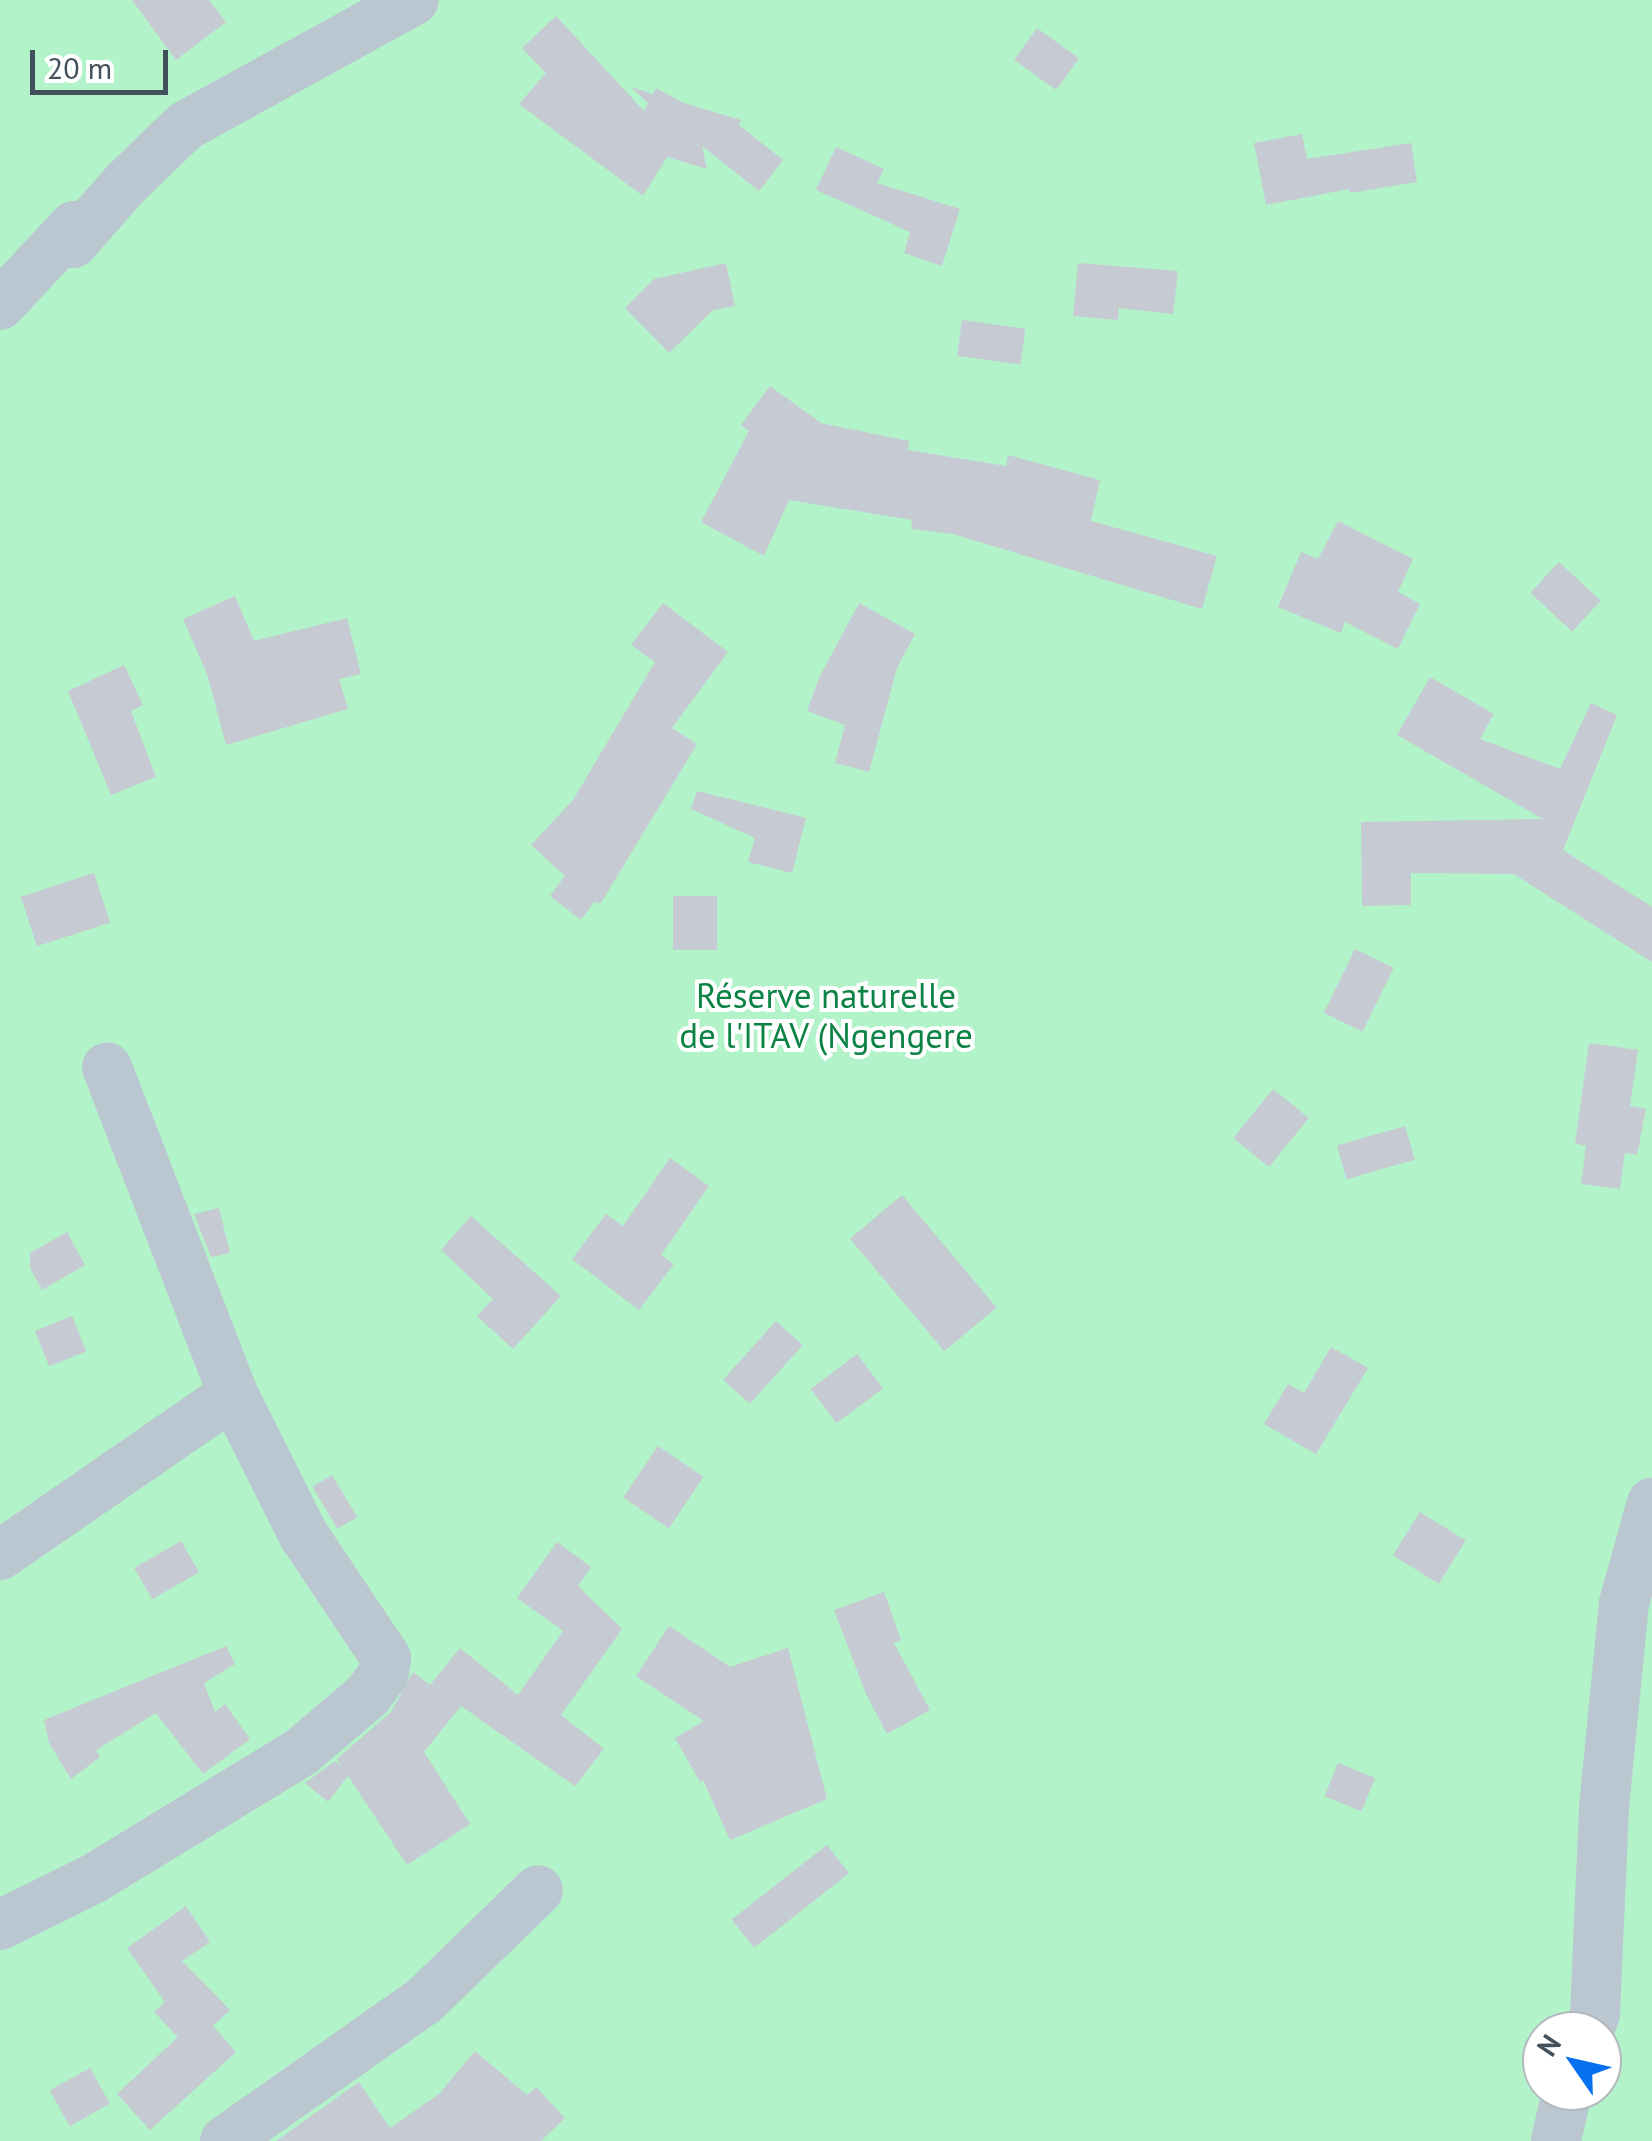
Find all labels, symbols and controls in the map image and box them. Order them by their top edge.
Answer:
scale bar [35,30,172,92]
text: 20 m [47,48,112,87]
park label: Réserve naturelle de l'ITAV (Ngengere [679,974,973,1056]
north arrow [1522,2011,1622,2111]
text: N [1528,2027,1569,2063]

